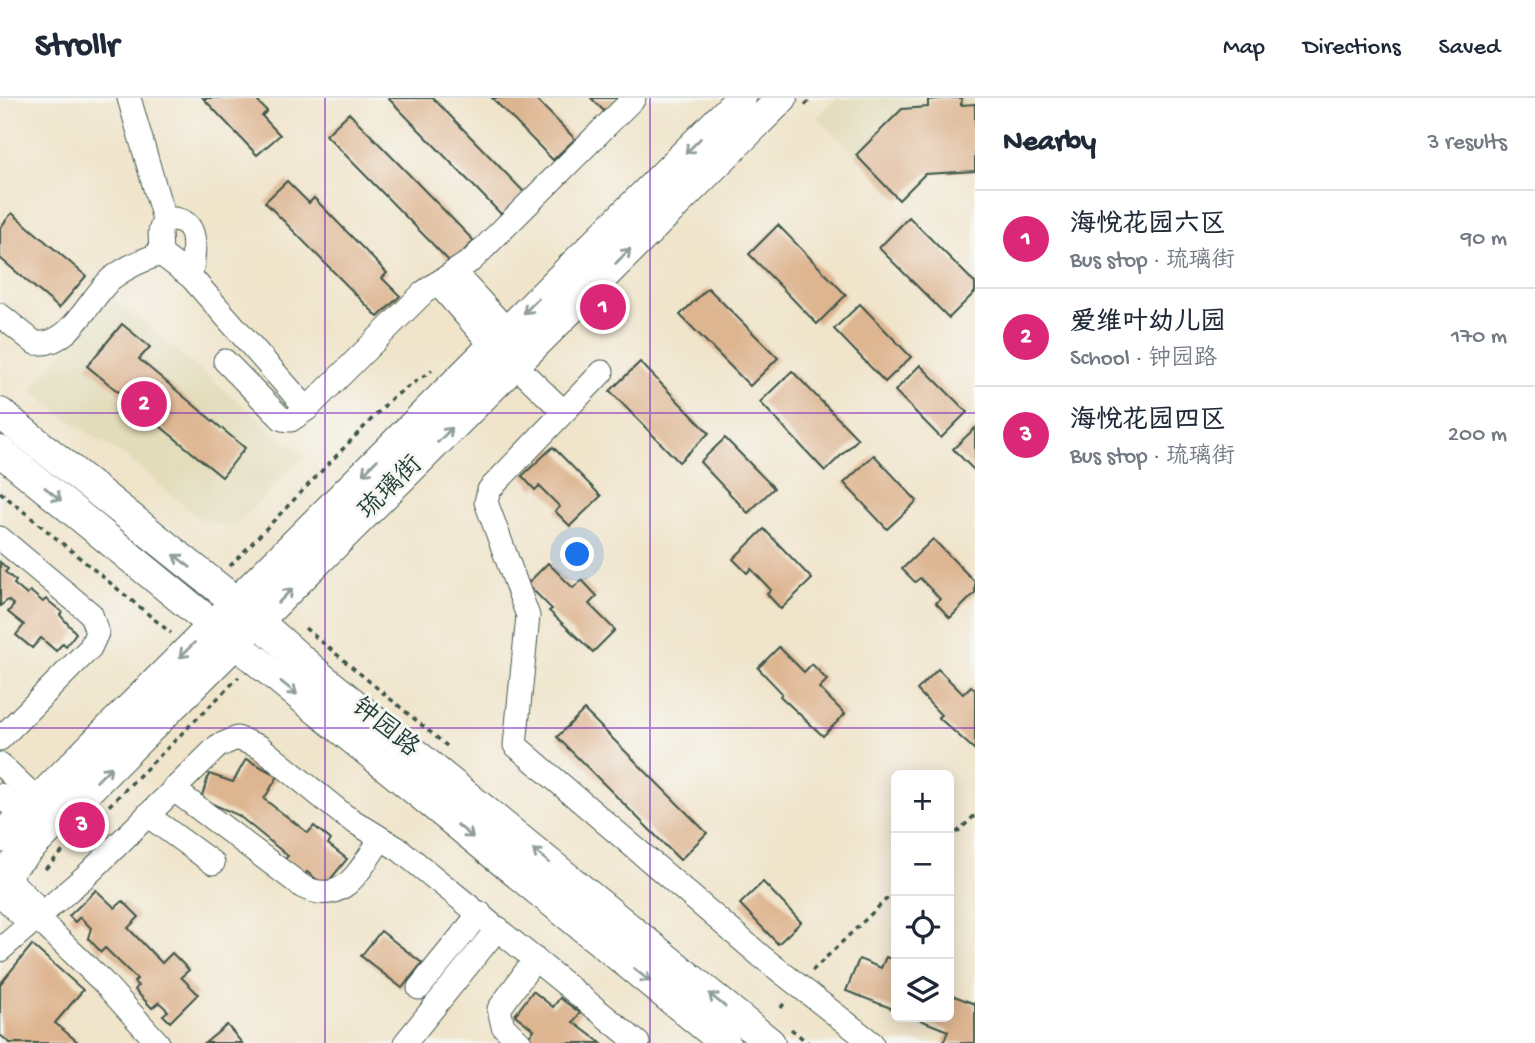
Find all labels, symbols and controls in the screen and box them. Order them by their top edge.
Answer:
text: Strollr [35,29,119,67]
text: Map [1223,34,1265,63]
text: Directions [1303,34,1401,63]
text: Saved [1439,34,1500,63]
text: Nearby [1003,126,1096,161]
text: 3 results [1427,130,1507,157]
one-way arrow [684,137,701,154]
text: 海悦花园六区 [1070,211,1226,242]
text: 1 [1021,226,1031,253]
text: 90 m [1461,226,1507,253]
one-way arrow [615,248,632,265]
text: Bus stop · 琉璃街 [1070,248,1235,275]
pin: 1 [580,281,626,333]
one-way arrow [523,298,540,315]
text: 爱维叶幼儿园 [1070,309,1226,340]
text: 2 [1020,324,1032,351]
text: 170 m [1451,324,1507,351]
text: School · 钟园路 [1070,346,1217,373]
pin: 2 [121,378,167,430]
text: 海悦花园四区 [1070,407,1226,438]
text: 3 [1020,422,1032,449]
text: 200 m [1448,422,1507,449]
one-way arrow [437,427,454,444]
text: Bus stop · 琉璃街 [1070,444,1235,471]
street label: 琉璃街 [352,449,431,528]
one-way arrow [362,458,379,475]
one-way arrow [43,487,61,502]
your location [560,537,594,571]
one-way arrow [173,553,191,568]
one-way arrow [276,588,293,605]
one-way arrow [179,642,196,659]
one-way arrow [279,680,297,695]
street label: 钟园路 [344,691,425,766]
one-way arrow [95,765,112,782]
map controls [891,770,954,1022]
button: + [891,770,954,833]
pin: 3 [59,799,105,851]
one-way arrow [456,824,474,839]
button: − [891,833,954,896]
one-way arrow [532,848,550,864]
button: locate [891,896,954,959]
button: layers [891,959,954,1022]
one-way arrow [632,967,650,983]
one-way arrow [708,992,726,1008]

